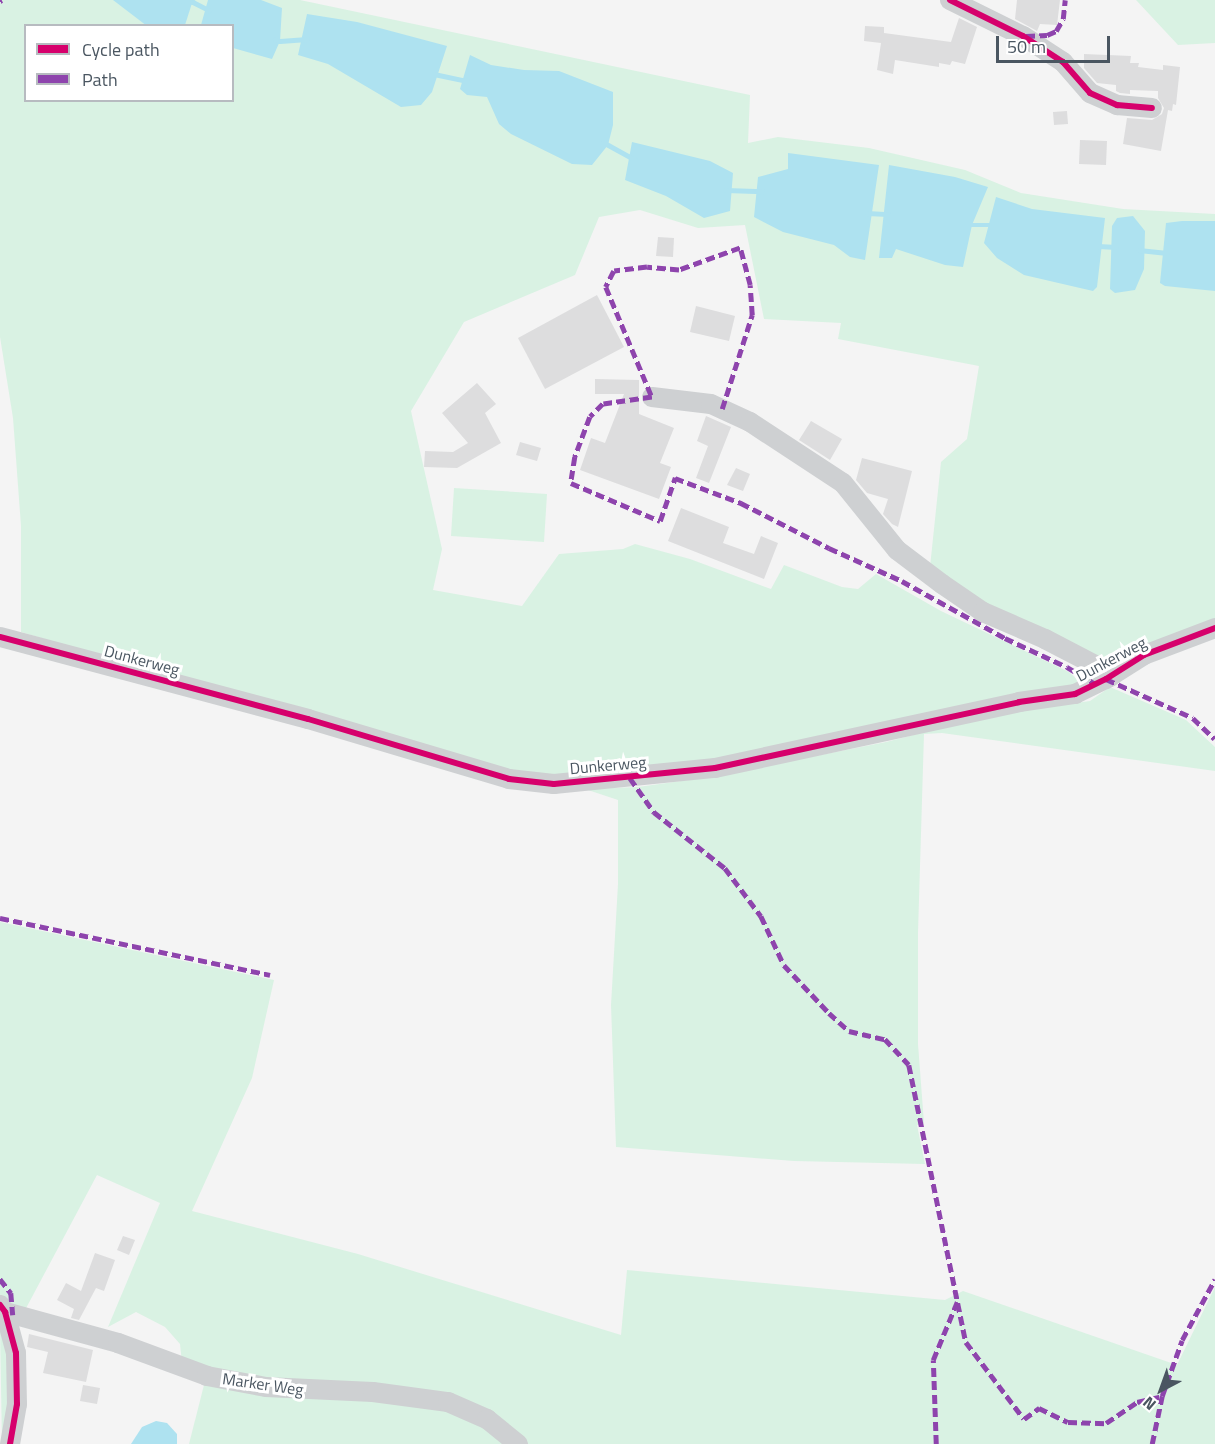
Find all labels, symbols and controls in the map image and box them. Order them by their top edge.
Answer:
legend [24,24,234,102]
scale bar [999,24,1113,62]
text: 50 m [1007,33,1046,60]
text: Cycle path [82,36,160,63]
text: Path [82,66,118,93]
street label: Dunkerweg [1073,632,1149,686]
street label: Dunkerweg [102,641,182,679]
street label: Dunkerweg [569,752,647,778]
north arrow [1131,1360,1191,1420]
street label: Marker Weg [221,1369,305,1399]
text: N [1137,1391,1161,1416]

